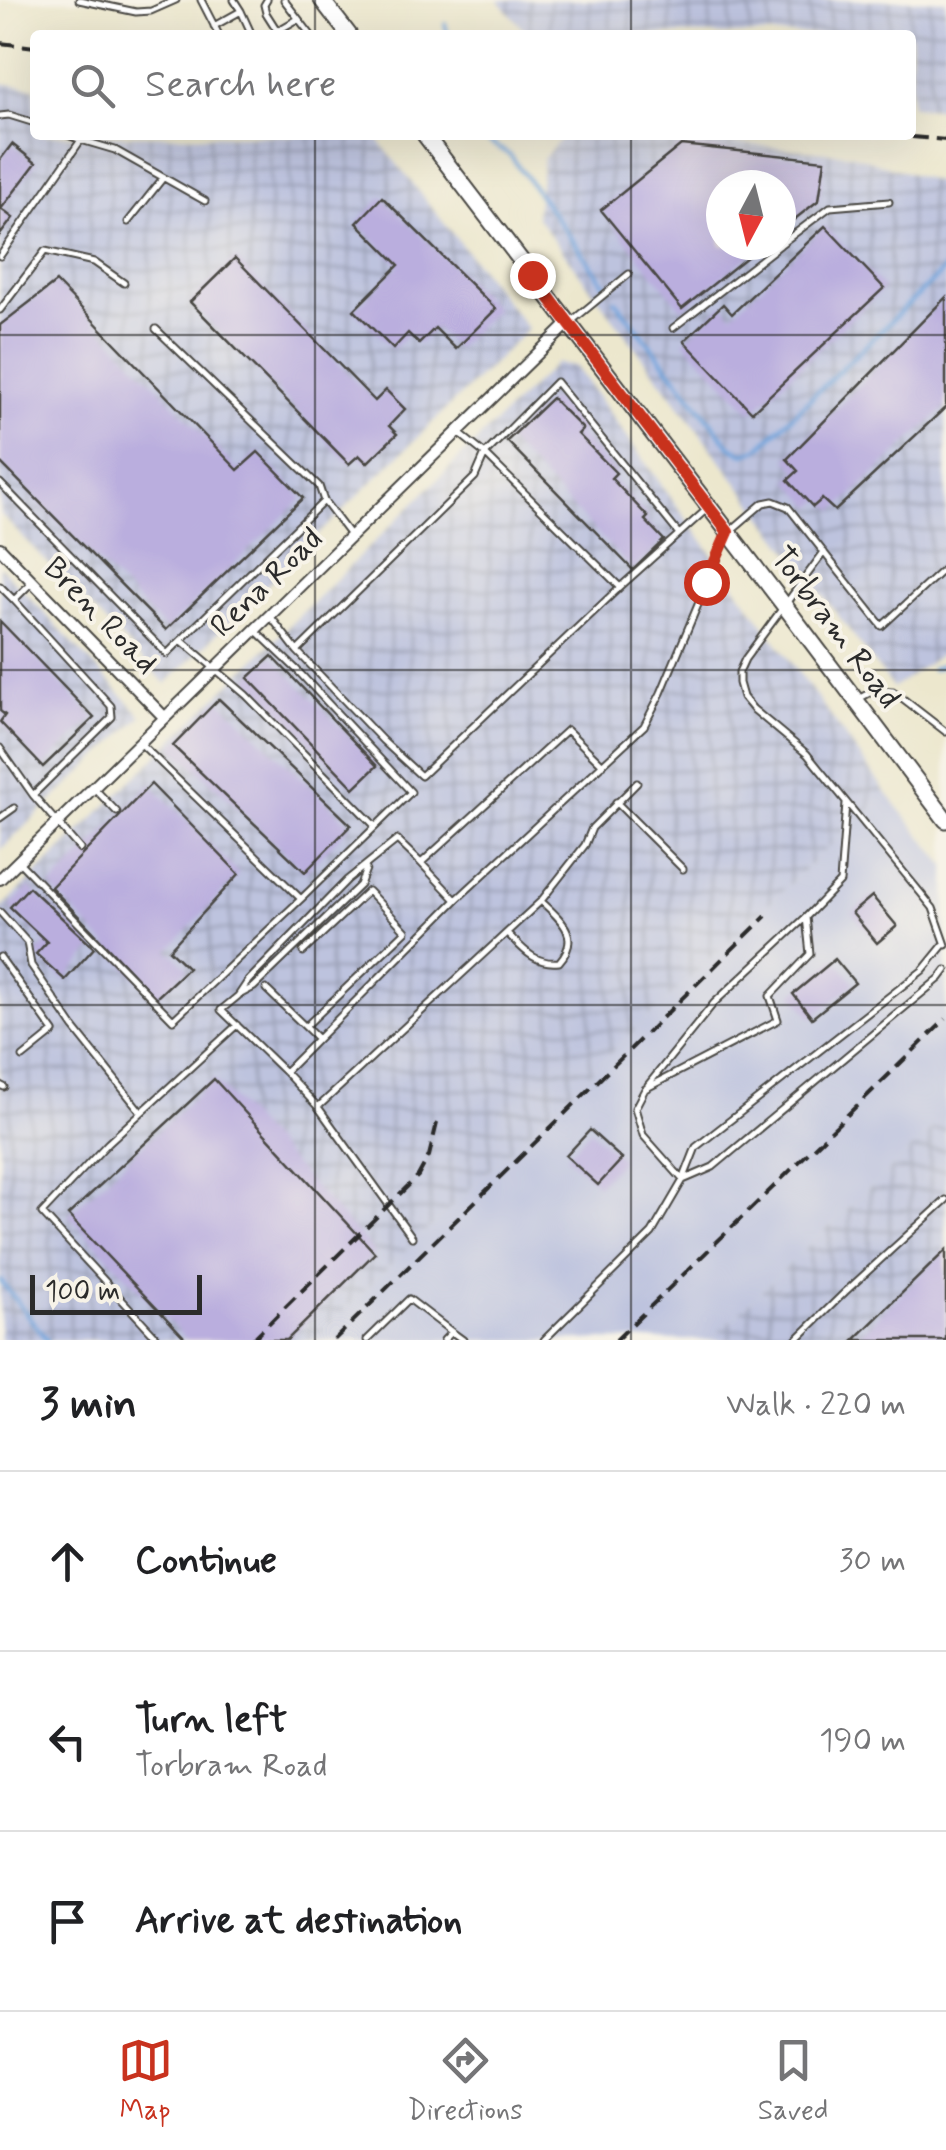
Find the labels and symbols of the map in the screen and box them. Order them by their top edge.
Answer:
north arrow [706,170,796,260]
route end [510,253,556,299]
street label: Rena Road [202,519,332,647]
street label: Torbram Road [760,539,910,717]
street label: Bren Road [34,548,166,684]
route start [684,560,730,606]
scale bar [30,1270,202,1314]

